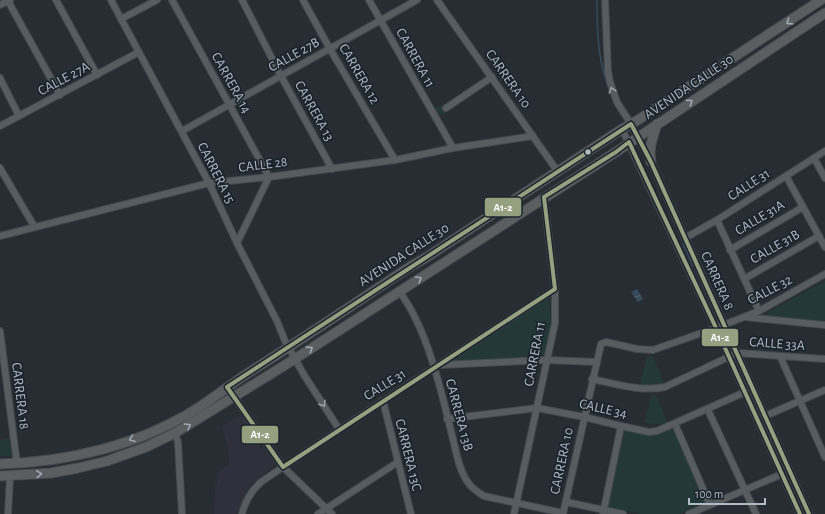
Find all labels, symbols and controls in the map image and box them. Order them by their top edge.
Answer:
one-way arrow [786,17,793,24]
street label: CARRERA 11 [393,26,437,90]
street label: CALLE 27B [266,35,322,75]
street label: CARRERA 12 [336,41,382,107]
street label: CARRERA 10 [483,47,533,111]
street label: CARRERA 14 [209,50,254,116]
street label: AVENIDA CALLE 30 [642,52,736,122]
street label: CALLE 27A [36,60,92,98]
street label: CARRERA 13 [292,79,336,144]
one-way arrow [609,87,617,94]
one-way arrow [686,99,693,107]
street label: CARRERA 15 [195,140,237,206]
unlabelled marker [583,147,593,157]
street label: CALLE 28 [238,155,288,175]
street label: CALLE 31 [726,166,772,204]
line badge: A1-2 [484,197,522,217]
street label: CALLE 31A [733,198,787,238]
text: A1-2 [493,202,513,213]
street label: AVENIDA CALLE 30 [356,221,452,289]
street label: CALLE 31B [748,227,802,267]
street label: CARRERA 8 [698,250,736,312]
street label: CALLE 32 [745,273,795,307]
one-way arrow [415,276,422,283]
street label: CARRERA 11 [522,321,548,387]
line badge: A1-2 [701,328,739,347]
text: A1-2 [710,332,730,343]
street label: CALLE 33A [749,335,805,353]
one-way arrow [306,346,313,354]
street label: CARRERA 18 [9,362,31,430]
street label: CALLE 31 [362,367,408,403]
street label: CARRERA 13B [443,377,475,453]
street label: CALLE 34 [578,397,628,421]
one-way arrow [318,400,326,407]
street label: CARRERA 13C [392,418,424,492]
one-way arrow [184,423,191,430]
line badge: A1-2 [241,425,279,444]
street label: CARRERA 10 [548,426,576,496]
text: A1-2 [250,429,270,440]
one-way arrow [129,435,136,443]
one-way arrow [36,469,42,478]
scale bar [689,480,765,506]
text: 100 m [695,488,723,500]

